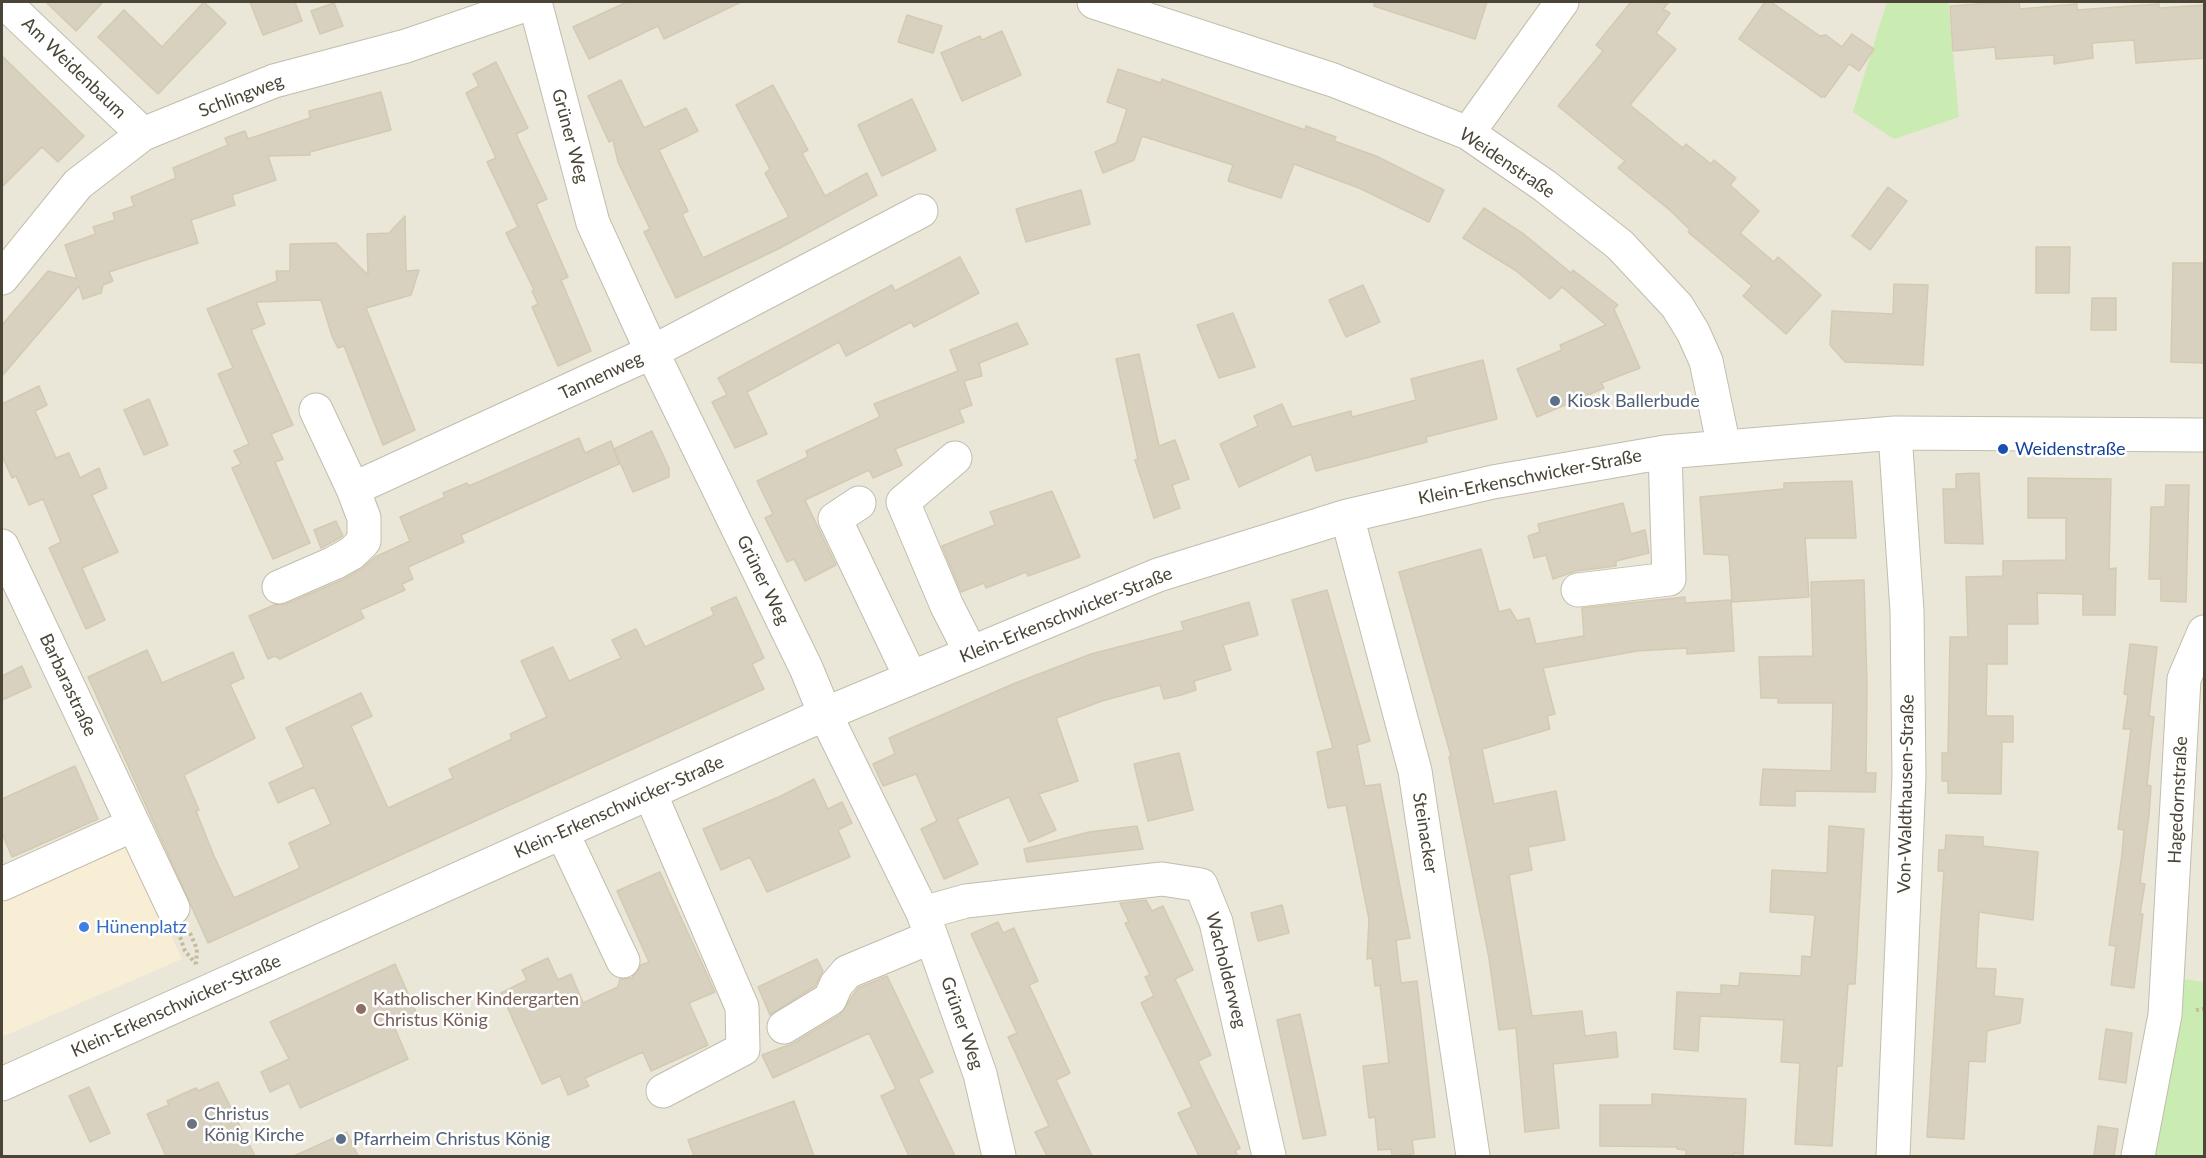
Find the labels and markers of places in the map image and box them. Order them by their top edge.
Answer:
place label: Kiosk Ballerbude [1567,390,1700,412]
marker: Kiosk Ballerbude [1548,394,1562,408]
place label: Weidenstraße [2015,438,2126,460]
marker: Weidenstraße [1996,442,2010,456]
place label: Hünenplatz [96,916,187,938]
marker: Hünenplatz [77,920,91,934]
place label: Katholischer Kindergarten Christus König [373,988,579,1030]
marker: Katholischer Kindergarten Christus König [354,1002,368,1016]
place label: Christus König Kirche [204,1103,304,1146]
marker: Christus König Kirche [185,1117,199,1131]
place label: Pfarrheim Christus König [353,1128,550,1150]
marker: Pfarrheim Christus König [334,1132,348,1146]

